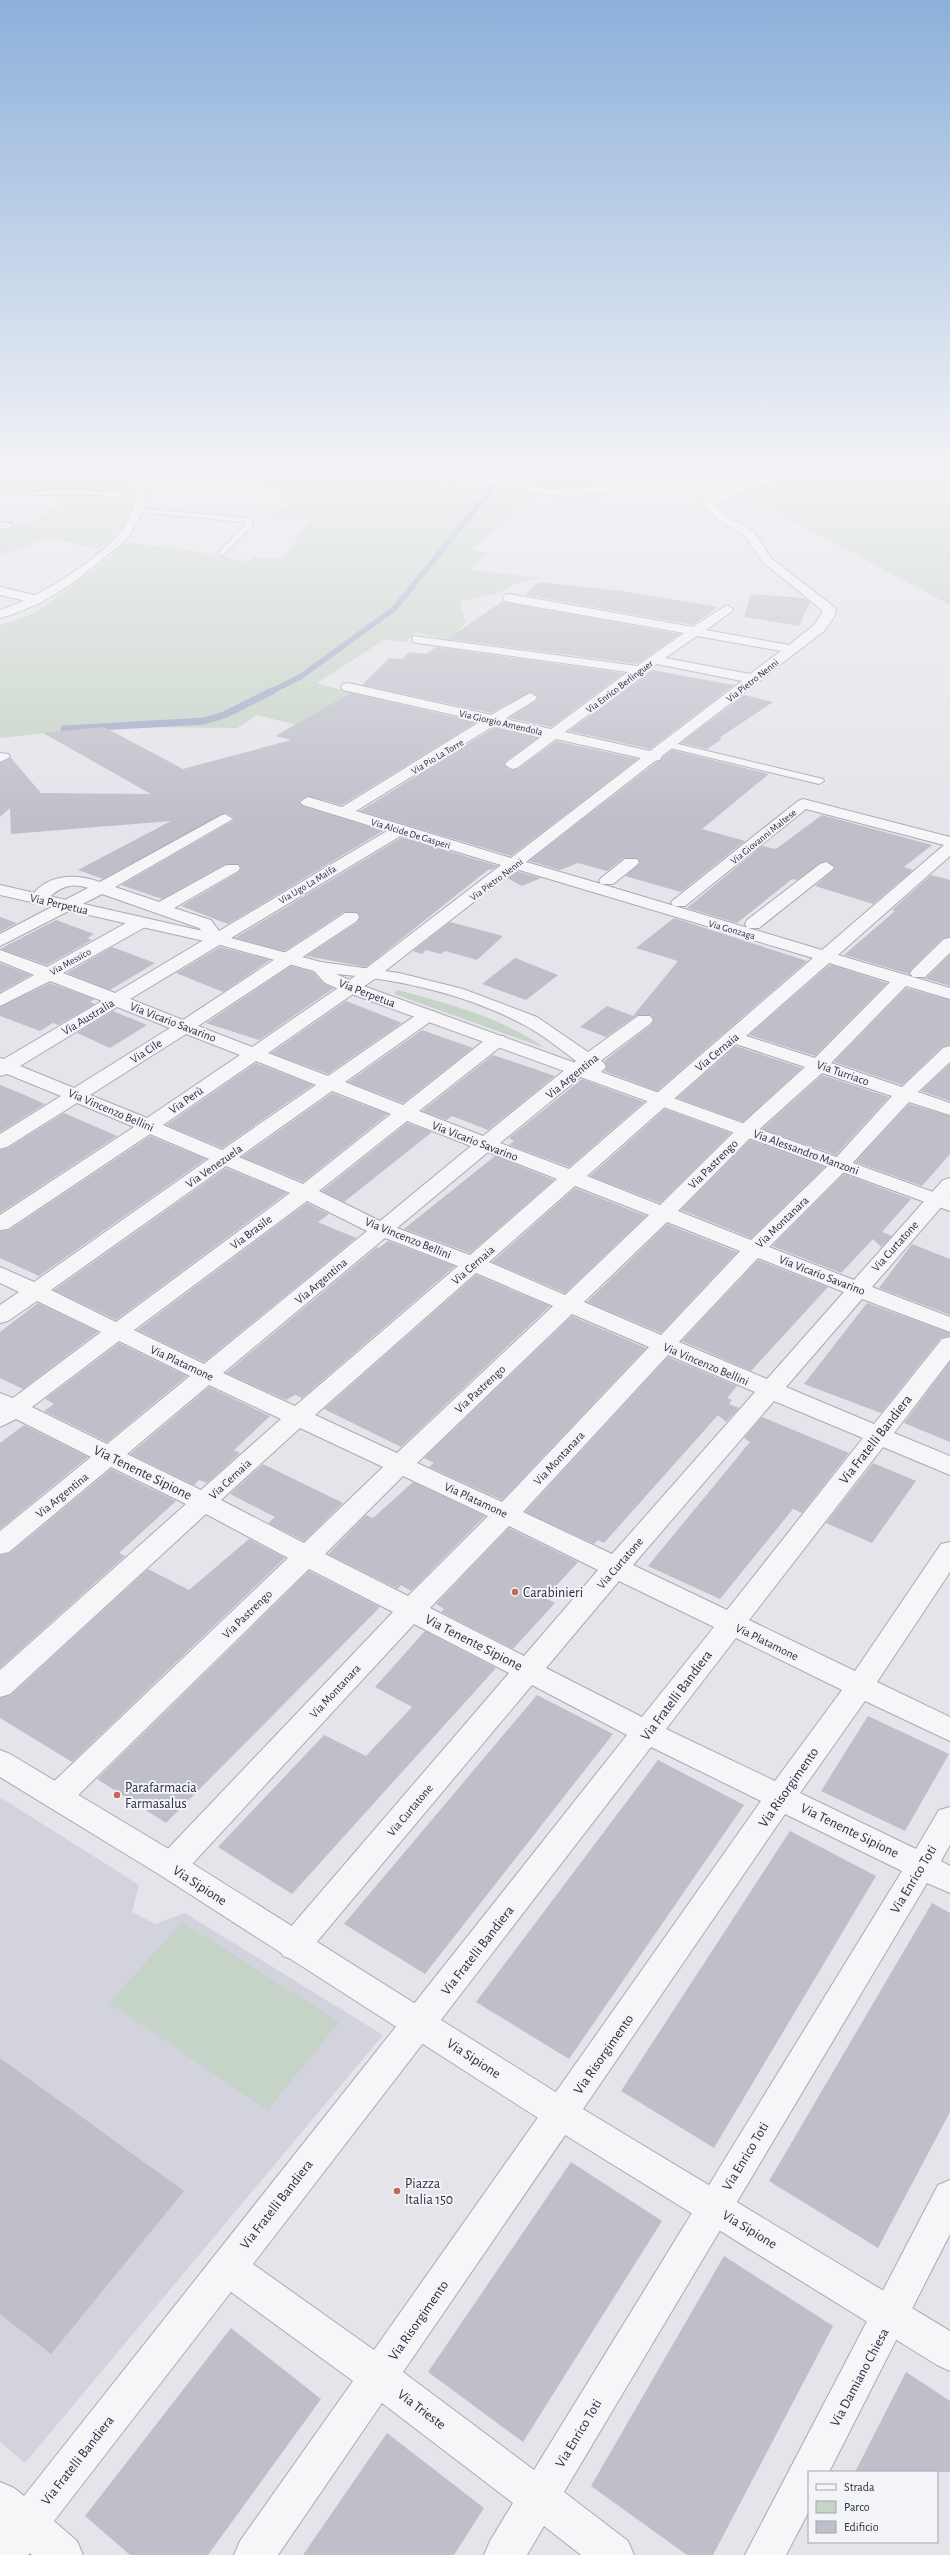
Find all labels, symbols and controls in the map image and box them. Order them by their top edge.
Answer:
street label: Via Pietro Nenni [725,657,781,704]
street label: Via Enrico Berlinguer [584,658,656,715]
street label: Via Giorgio Amendola [458,709,544,738]
street label: Via Pio La Torre [410,737,466,776]
street label: Via Giovanni Maltese [729,807,799,866]
street label: Via Alcide De Gasperi [370,817,452,851]
street label: Via Pietro Nenni [468,857,525,903]
street label: Via Ugo La Malfa [277,864,338,906]
street label: Via Perpetua [29,891,90,917]
street label: Via Gonzaga [707,919,757,942]
street label: Via Messico [48,947,93,977]
street label: Via Perpetua [337,977,397,1009]
street label: Via Australia [60,996,117,1037]
street label: Via Vicario Savarino [128,1000,218,1044]
street label: Via Cernaia [693,1030,741,1074]
street label: Via Cile [128,1036,164,1066]
street label: Via Argentina [543,1051,601,1101]
street label: Via Turriaco [815,1058,871,1088]
street label: Via Perù [167,1084,205,1116]
street label: Via Vincenzo Bellini [66,1087,156,1133]
street label: Via Vicario Savarino [430,1119,520,1163]
street label: Via Alessandro Manzoni [751,1127,861,1177]
street label: Via Pastrengo [686,1137,740,1191]
street label: Via Venezuela [184,1142,245,1190]
street label: Via Montanara [753,1194,811,1250]
street label: Via Brasile [228,1213,274,1251]
street label: Via Vincenzo Bellini [363,1215,453,1261]
street label: Via Curtatone [869,1218,921,1274]
street label: Via Cernaia [449,1243,497,1287]
street label: Via Vicario Savarino [777,1253,867,1297]
street label: Via Argentina [293,1256,350,1306]
street label: Via Vincenzo Bellini [661,1341,751,1387]
street label: Via Platamone [149,1343,215,1383]
street label: Via Pastrengo [452,1363,508,1415]
street label: Via Fratelli Bandiera [837,1392,915,1487]
street label: Via Montanara [531,1429,587,1487]
street label: Via Tenente Sipione [91,1443,194,1503]
street label: Via Cernaia [207,1456,254,1501]
street label: Via Argentina [33,1470,91,1520]
street label: Via Platamone [443,1480,509,1520]
street label: Via Curtatone [595,1535,645,1591]
place label: Carabinieri [523,1586,583,1600]
street label: Via Pastrengo [220,1587,274,1641]
marker: Carabinieri [510,1587,520,1597]
street label: Via Tenente Sipione [423,1612,525,1673]
street label: Via Platamone [734,1622,800,1662]
street label: Via Fratelli Bandiera [638,1648,715,1743]
street label: Via Montanara [307,1662,363,1720]
street label: Via Risorgimento [756,1745,822,1830]
place label: Parafarmacia Farmasalus [125,1781,197,1811]
street label: Via Curtatone [385,1782,435,1838]
marker: Parafarmacia Farmasalus [112,1790,122,1800]
street label: Via Tenente Sipione [798,1801,901,1861]
street label: Via Enrico Toti [888,1843,940,1916]
street label: Via Sipione [170,1863,229,1908]
street label: Via Fratelli Bandiera [439,1903,517,1998]
street label: Via Risorgimento [571,2012,637,2097]
street label: Via Sipione [444,2036,503,2081]
street label: Via Enrico Toti [720,2120,772,2193]
street label: Via Fratelli Bandiera [238,2157,316,2252]
place label: Piazza Italia 150 [405,2177,453,2207]
marker: Piazza Italia 150 [392,2186,402,2196]
street label: Via Sipione [720,2208,779,2252]
street label: Via Risorgimento [386,2278,452,2363]
street label: Via Damiano Chiesa [828,2326,892,2429]
street label: Via Trieste [395,2387,448,2432]
street label: Via Enrico Toti [553,2397,605,2470]
street label: Via Fratelli Bandiera [39,2413,117,2508]
legend [808,2471,938,2543]
text: Strada [844,2481,875,2493]
text: Parco [844,2501,870,2513]
text: Edificio [844,2521,879,2533]

